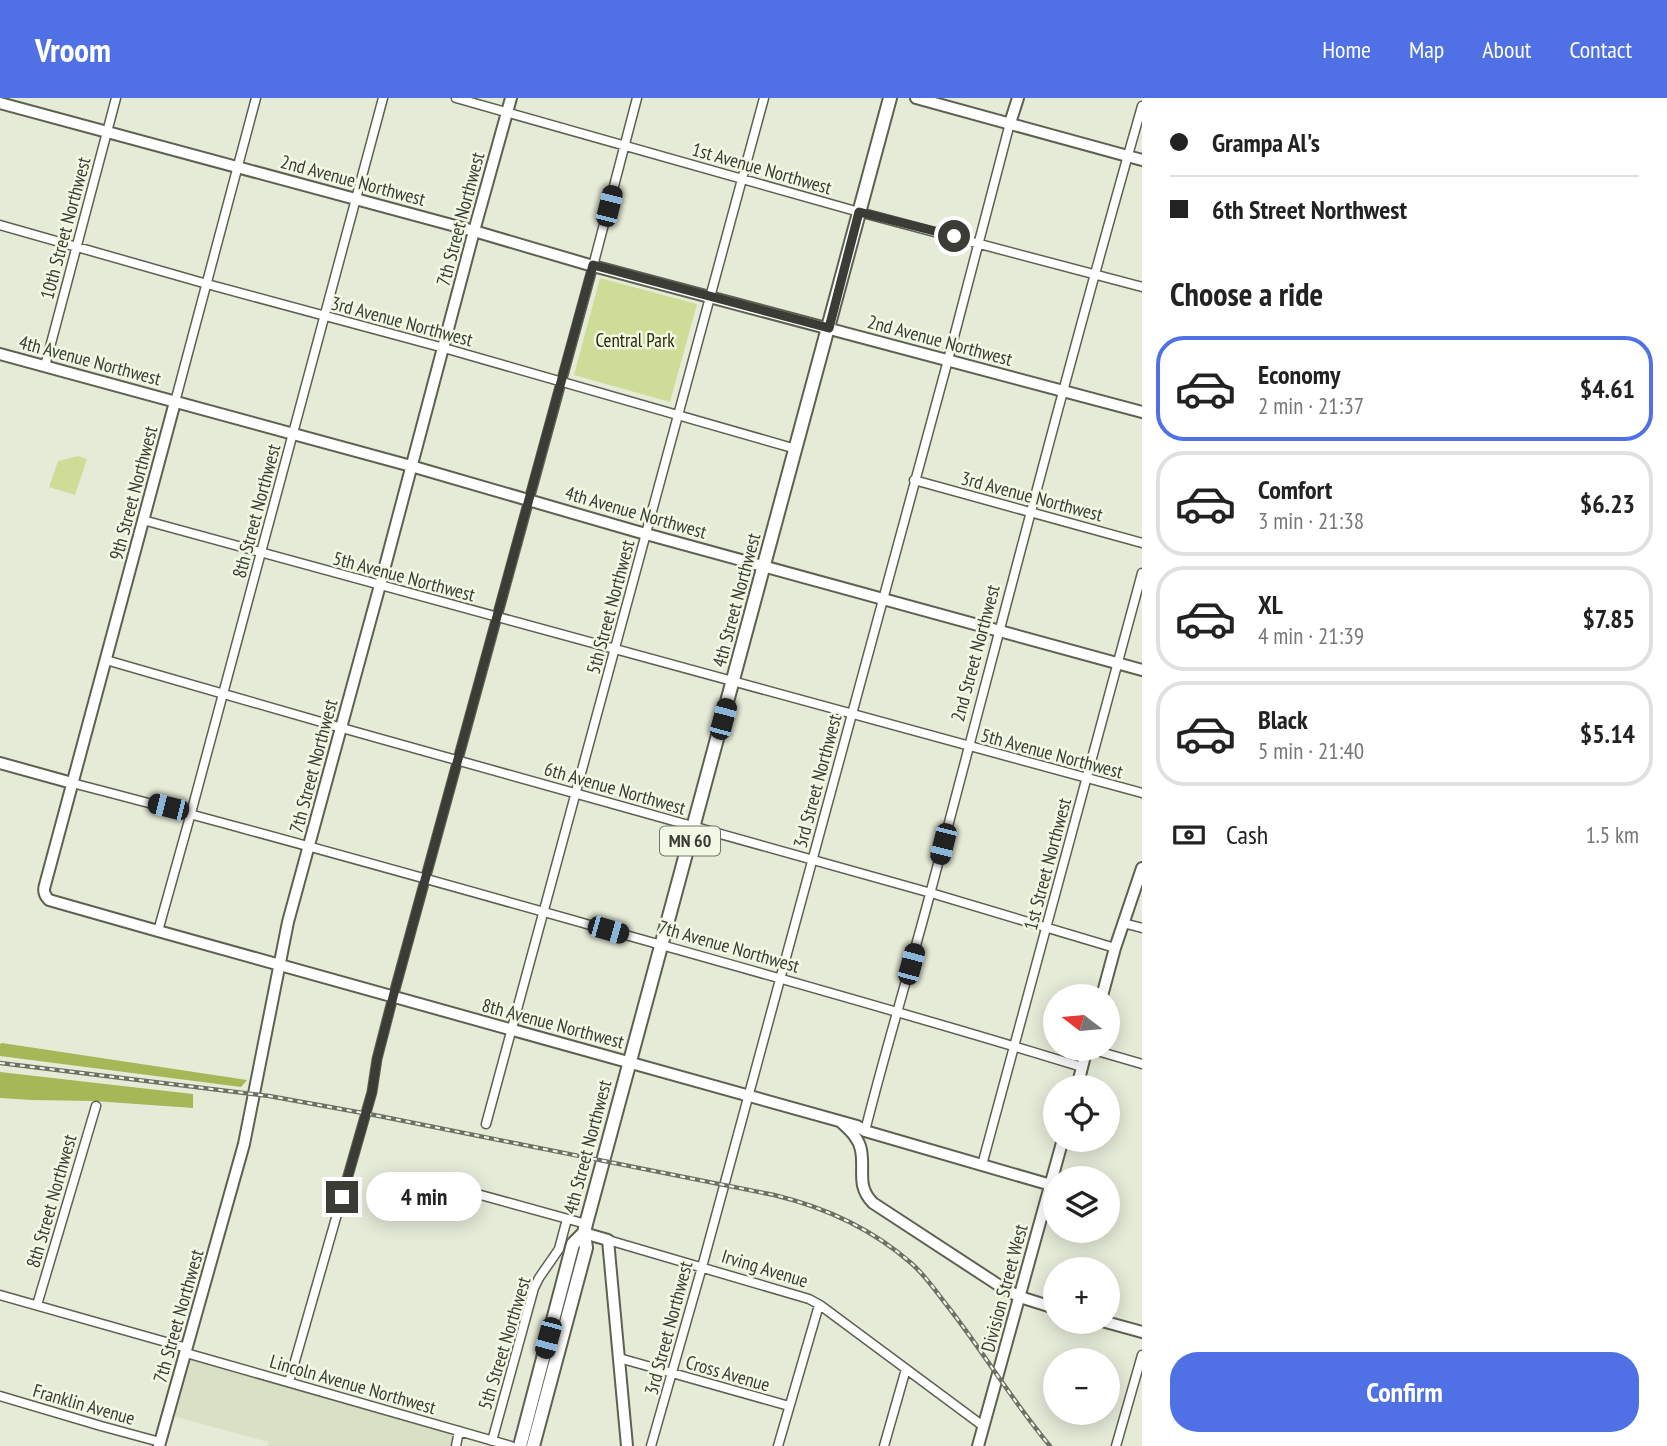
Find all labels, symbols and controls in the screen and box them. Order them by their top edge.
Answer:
text: Vroom [35,28,111,71]
text: Home [1322,34,1371,65]
text: Map [1409,34,1444,65]
text: About [1482,34,1531,65]
text: Contact [1569,34,1632,65]
text: Grampa Al's [1212,126,1320,159]
street label: 1st Avenue Northwest [689,137,835,200]
street label: 2nd Avenue Northwest [278,149,429,211]
street label: 7th Street Northwest [431,149,490,289]
street label: 10th Street Northwest [34,154,96,302]
car [594,183,625,229]
text: 6th Street Northwest [1212,193,1407,226]
route start [938,220,970,252]
text: Choose a ride [1170,273,1323,315]
street label: 3rd Avenue Northwest [328,291,476,352]
street label: 2nd Avenue Northwest [865,309,1016,371]
park label: Central Park [595,328,675,352]
street label: 4th Avenue Northwest [16,330,164,391]
icon: car [1174,357,1237,420]
text: Economy [1258,358,1340,391]
text: $4.61 [1580,372,1635,405]
text: 2 min · 21:37 [1258,391,1364,420]
street label: 9th Street Northwest [104,423,163,563]
street label: 8th Street Northwest [227,441,286,581]
street label: 3rd Avenue Northwest [958,466,1106,527]
icon: car [1174,472,1237,535]
text: Comfort [1258,473,1332,506]
street label: 4th Avenue Northwest [563,480,710,544]
text: $6.23 [1580,487,1635,520]
text: 3 min · 21:38 [1258,506,1364,535]
street label: 4th Street Northwest [707,530,766,670]
street label: 5th Street Northwest [581,537,640,677]
street label: 5th Avenue Northwest [330,546,478,607]
street label: 2nd Street Northwest [945,581,1005,724]
icon: car [1174,587,1237,650]
text: XL [1258,588,1283,621]
text: $7.85 [1582,602,1635,635]
text: 4 min · 21:39 [1258,621,1364,650]
street label: 7th Street Northwest [284,696,343,836]
car [708,696,739,742]
icon: car [1174,702,1237,765]
text: Black [1258,703,1308,736]
street label: 3rd Street Northwest [788,711,847,851]
text: $5.14 [1580,717,1635,750]
street label: 5th Avenue Northwest [978,723,1126,784]
text: 5 min · 21:40 [1258,736,1364,765]
street label: 6th Avenue Northwest [542,756,689,820]
car [146,792,191,822]
street label: 1st Street Northwest [1018,795,1076,933]
icon: cash [1170,816,1208,854]
text: Cash [1226,818,1268,851]
text: 1.5 km [1585,820,1639,849]
car [928,821,959,867]
road number: MN 60 [660,826,720,856]
car [585,914,632,946]
street label: 7th Avenue Northwest [656,914,803,978]
car [896,941,927,987]
north arrow [1043,984,1120,1060]
map controls [1043,984,1120,1425]
street label: 8th Avenue Northwest [479,993,627,1054]
button: locate [1043,1075,1120,1152]
street label: 4th Street Northwest [558,1077,617,1217]
street label: 8th Street Northwest [20,1131,82,1271]
button: layers [1043,1166,1120,1243]
callout: 4 min [366,1172,482,1222]
route end [326,1181,358,1213]
text: 4 min [401,1182,447,1211]
street label: Division Street West [975,1221,1033,1355]
street label: Irving Avenue [719,1243,811,1293]
street label: 7th Street Northwest [148,1246,209,1385]
button: + [1043,1257,1120,1334]
street label: 3rd Street Northwest [639,1258,698,1398]
street label: 5th Street Northwest [472,1273,536,1412]
car [533,1315,564,1361]
button: − [1043,1348,1120,1425]
street label: Lincoln Avenue Northwest [267,1349,440,1419]
street label: Cross Avenue [683,1350,773,1396]
button: Confirm [1170,1352,1639,1432]
street label: Franklin Avenue [30,1378,138,1430]

